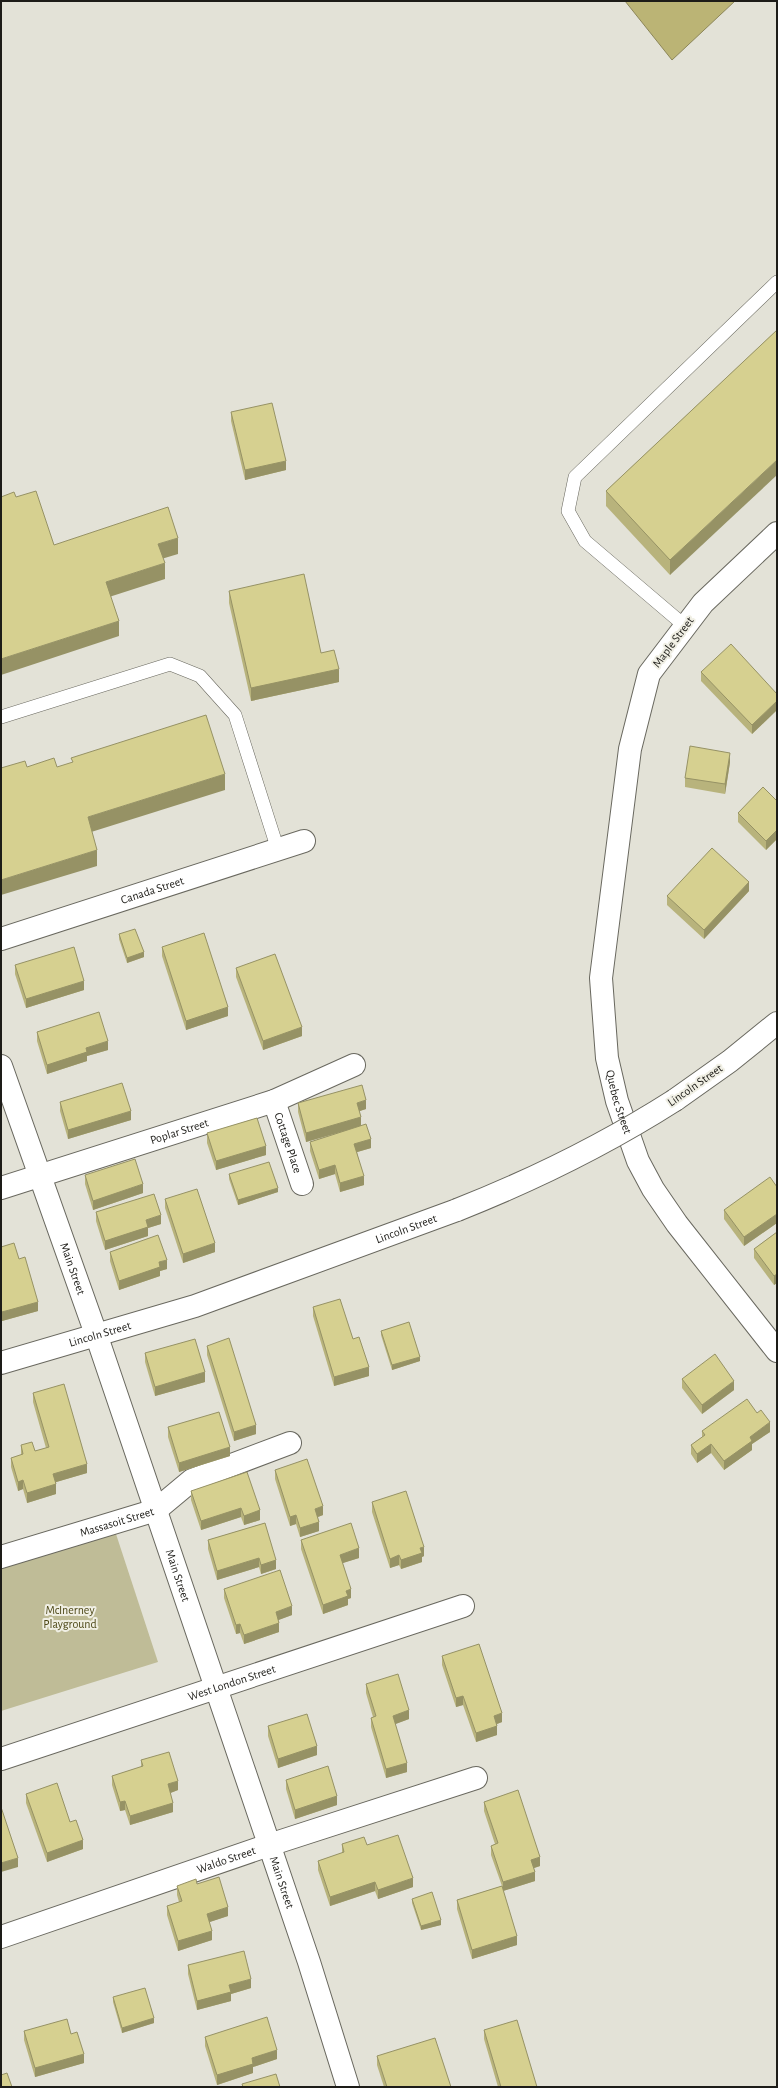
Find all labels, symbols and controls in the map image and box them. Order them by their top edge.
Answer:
street label: Maple Street [650,614,696,669]
street label: Canada Street [119,874,185,906]
street label: Lincoln Street [665,1062,725,1108]
street label: Quebec Street [603,1069,634,1136]
street label: Cottage Place [272,1111,304,1175]
street label: Poplar Street [149,1116,210,1146]
street label: Lincoln Street [374,1212,438,1245]
street label: Main Street [58,1241,88,1296]
street label: Lincoln Street [67,1319,132,1349]
street label: Massasoit Street [78,1505,155,1539]
street label: Main Street [164,1548,192,1603]
park label: McInerney Playground [43,1604,97,1631]
street label: West London Street [186,1663,277,1703]
street label: Waldo Street [195,1844,257,1875]
street label: Main Street [268,1855,296,1910]

